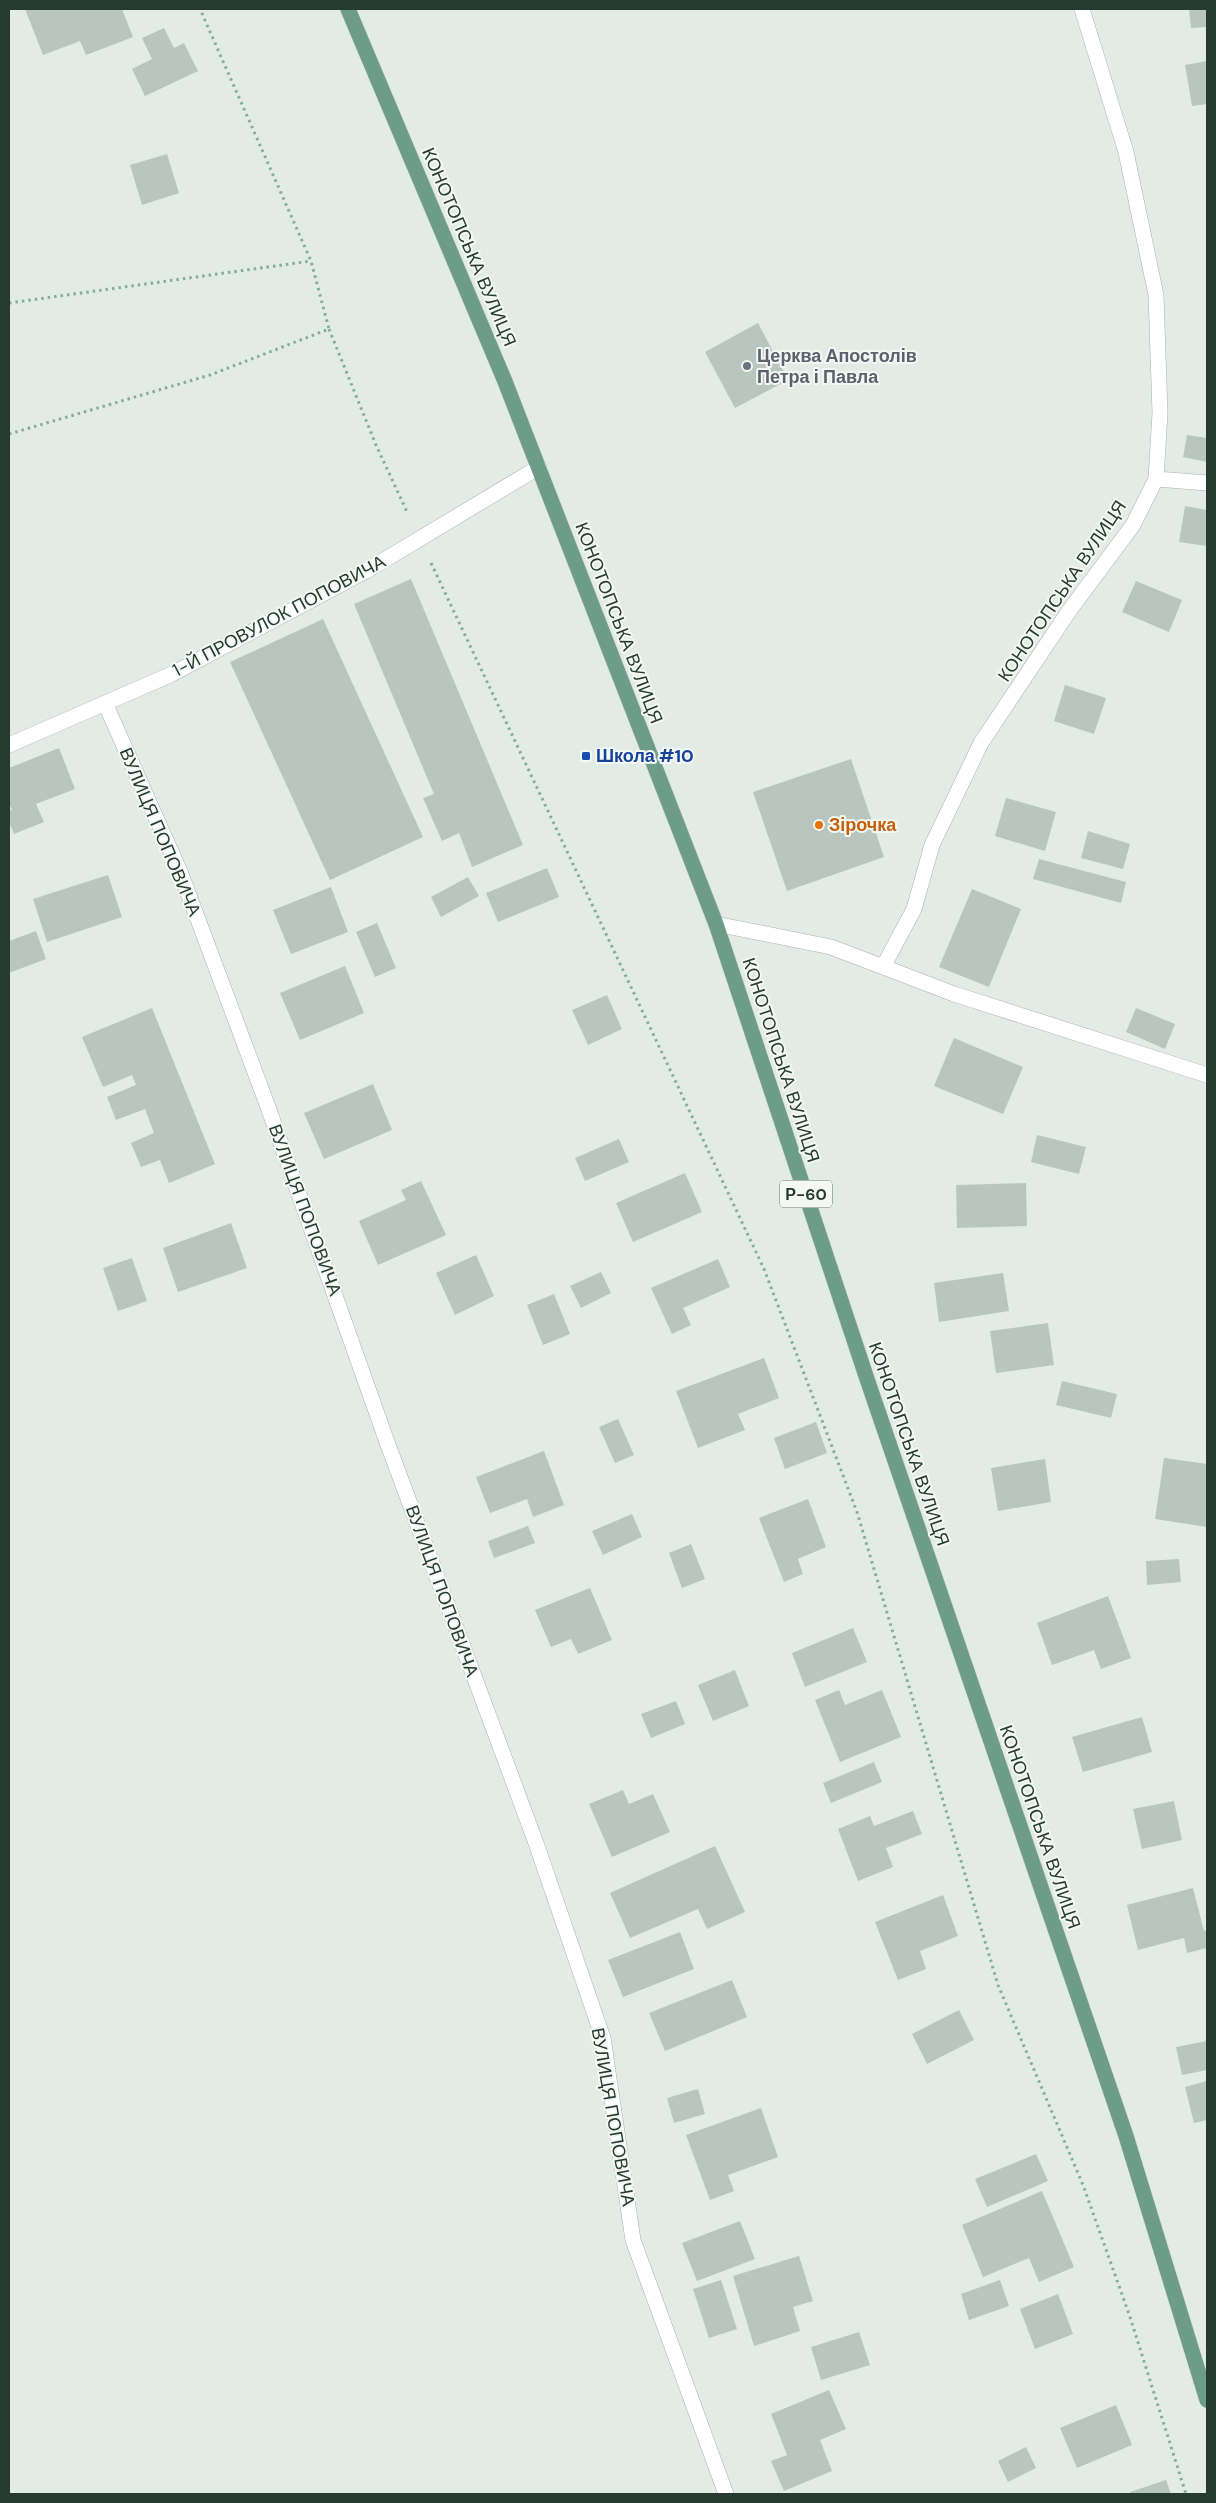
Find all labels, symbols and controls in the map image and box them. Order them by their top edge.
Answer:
street label: КОНОТОПСЬКА ВУЛИЦЯ [416,144,522,350]
place label: Церква Апостолів Петра і Павла [757,344,917,389]
marker: Церква Апостолів Петра і Павла [741,360,753,372]
street label: КОНОТОПСЬКА ВУЛИЦЯ [992,496,1132,686]
street label: КОНОТОПСЬКА ВУЛИЦЯ [569,519,669,727]
street label: 1-Й ПРОВУЛОК ПОПОВИЧА [168,550,390,682]
street label: ВУЛИЦЯ ПОПОВИЧА [114,744,206,920]
place label: Школа #10 [596,744,694,768]
marker: Школа #10 [580,750,592,762]
place label: Зірочка [829,813,897,837]
marker: Зірочка [813,819,825,831]
street label: КОНОТОПСЬКА ВУЛИЦЯ [737,955,825,1165]
street label: ВУЛИЦЯ ПОПОВИЧА [263,1121,347,1299]
road number: Р-60 [780,1180,832,1208]
street label: КОНОТОПСЬКА ВУЛИЦЯ [863,1339,955,1549]
street label: ВУЛИЦЯ ПОПОВИЧА [400,1502,484,1680]
street label: КОНОТОПСЬКА ВУЛИЦЯ [994,1722,1086,1932]
street label: ВУЛИЦЯ ПОПОВИЧА [585,2026,641,2208]

